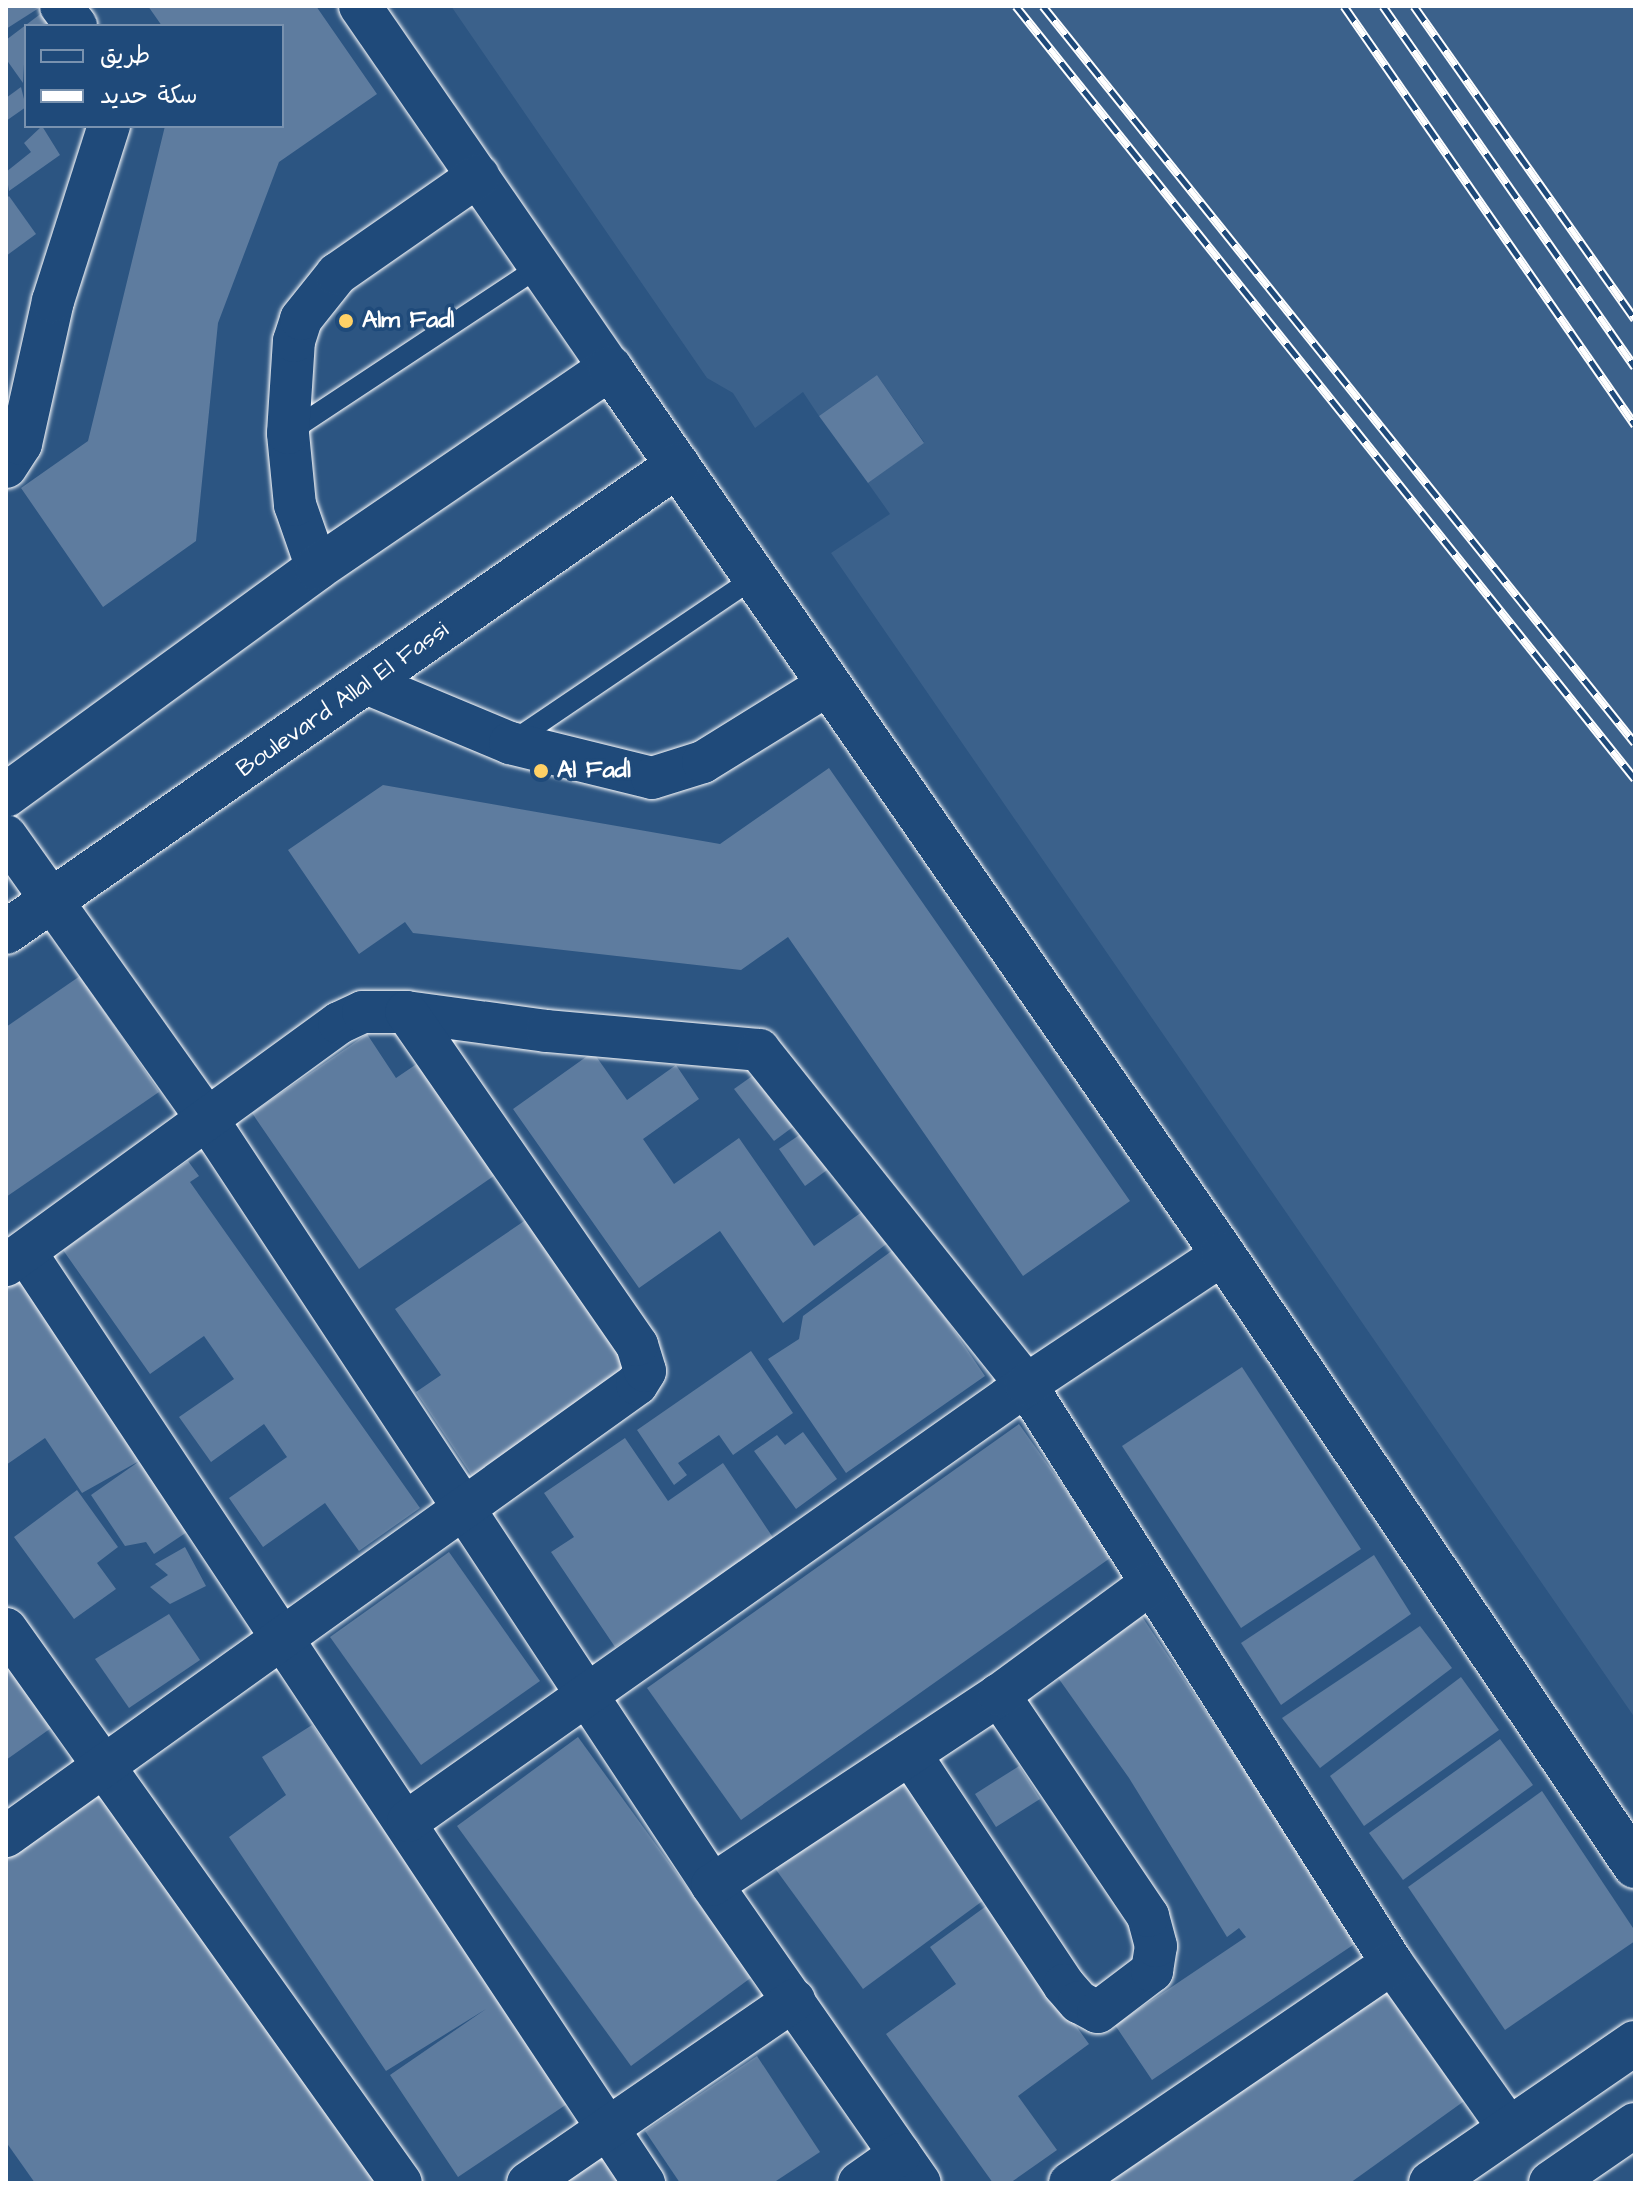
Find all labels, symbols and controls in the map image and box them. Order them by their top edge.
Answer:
legend [24,24,284,128]
text: طريق [100,39,150,73]
text: سكة حديد [100,79,197,113]
place label: Alm Fadl [362,307,454,335]
marker: Alm Fadl [337,312,355,330]
street label: Boulevard Allal El Fassi [232,616,454,784]
place label: Al Fadl [557,757,631,785]
marker: Al Fadl [532,762,550,780]

